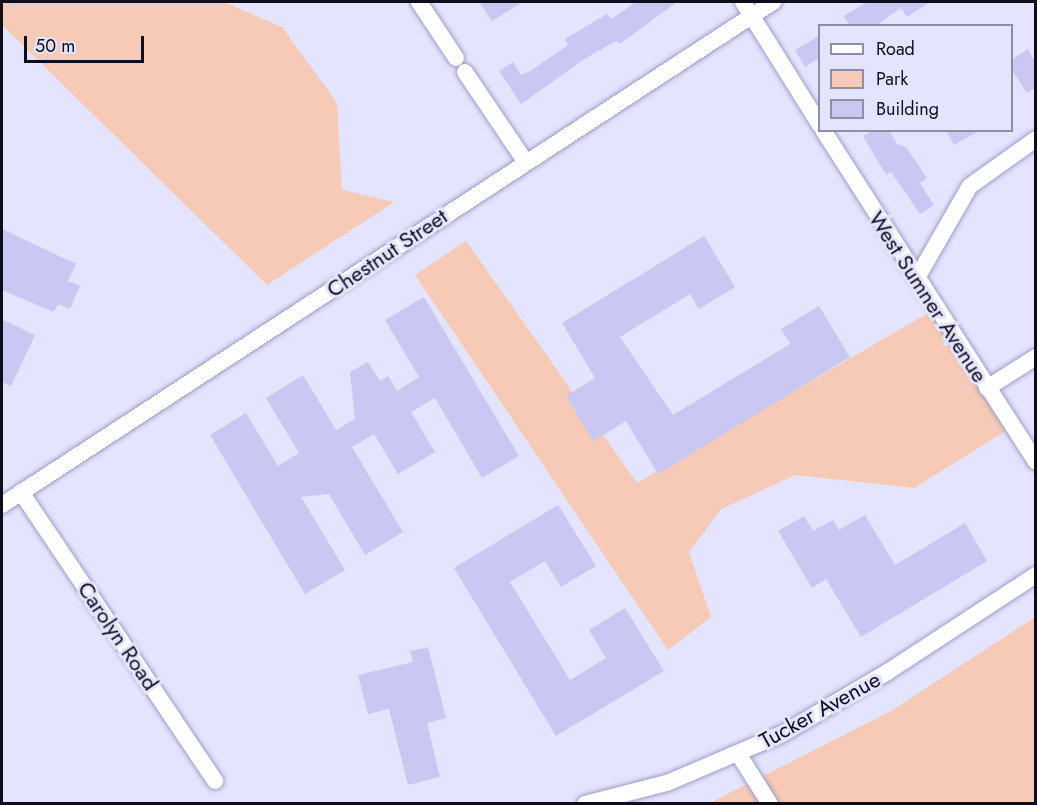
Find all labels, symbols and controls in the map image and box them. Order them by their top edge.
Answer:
scale bar [27,24,147,62]
legend [818,24,1013,132]
text: 50 m [35,33,75,59]
text: Road [876,36,915,62]
text: Park [876,66,908,92]
text: Building [876,96,939,122]
street label: Chestnut Street [322,203,452,303]
street label: West Sumner Avenue [863,207,993,387]
street label: Carolyn Road [72,577,164,695]
street label: Tucker Avenue [755,666,885,754]

